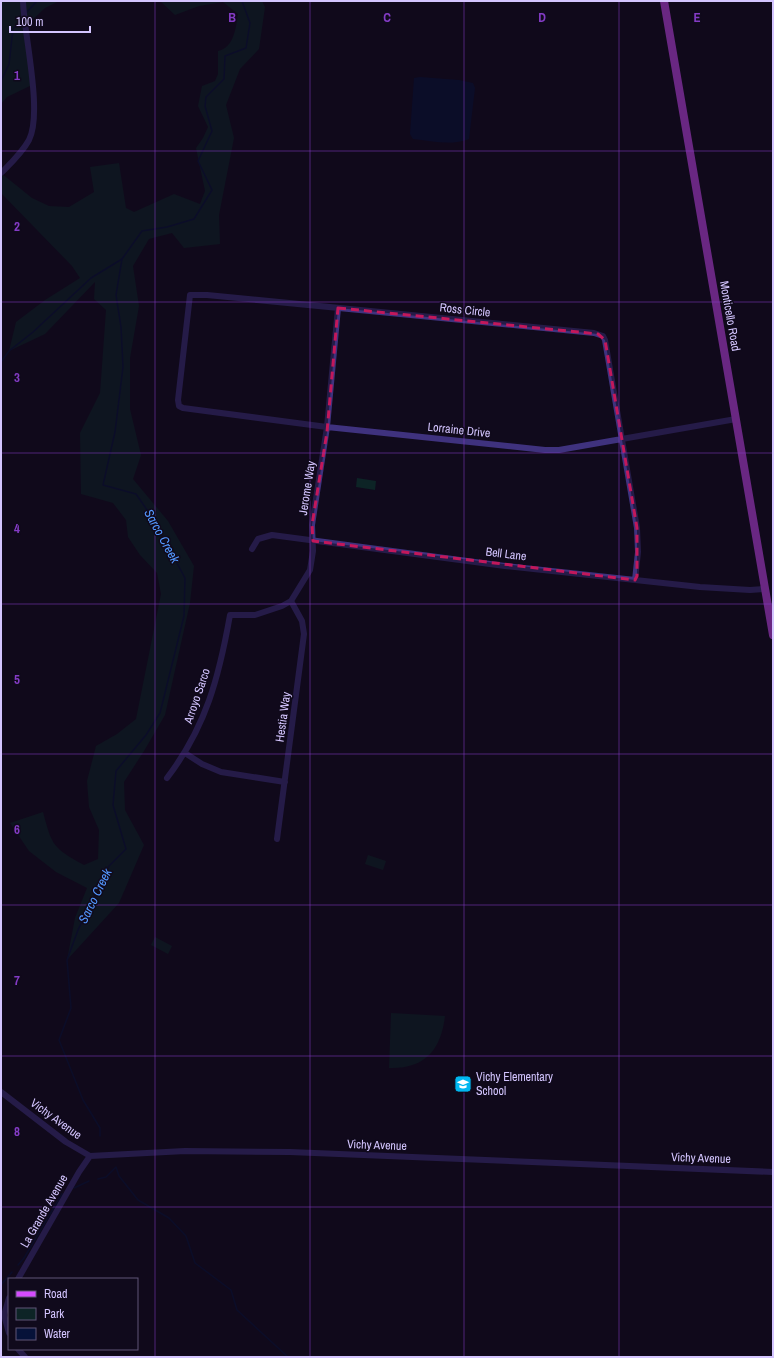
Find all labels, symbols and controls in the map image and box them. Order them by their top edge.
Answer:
scale bar [10,8,90,34]
text: B [228,9,236,26]
text: C [383,9,391,26]
text: D [538,9,546,26]
text: E [693,9,701,26]
text: 100 m [16,14,43,30]
text: 1 [14,67,20,84]
text: 2 [14,218,20,235]
street label: Monticello Road [716,280,744,352]
street label: Ross Circle [439,299,491,321]
text: 3 [14,369,20,386]
street label: Lorraine Drive [427,419,491,441]
street label: Jerome Way [295,460,319,516]
water label: Sarco Creek [140,506,184,567]
text: 4 [14,520,20,537]
street label: Bell Lane [485,544,527,564]
street label: Arroyo Sarco [180,666,214,727]
text: 5 [14,671,20,688]
street label: Hestia Way [272,691,294,743]
text: 6 [14,821,20,838]
water label: Sarco Creek [74,865,116,926]
text: 7 [14,972,20,989]
place label: Vichy Elementary School [476,1069,553,1099]
school or university icon: Vichy Elementary School [453,1074,473,1094]
street label: Vichy Avenue [27,1095,85,1143]
text: 8 [14,1123,20,1140]
street label: Vichy Avenue [347,1136,407,1154]
street label: Vichy Avenue [671,1149,731,1167]
street label: La Grande Avenue [17,1172,71,1250]
legend [8,1278,138,1350]
text: Road [44,1286,68,1302]
text: Park [44,1306,64,1322]
text: Water [44,1326,71,1342]

